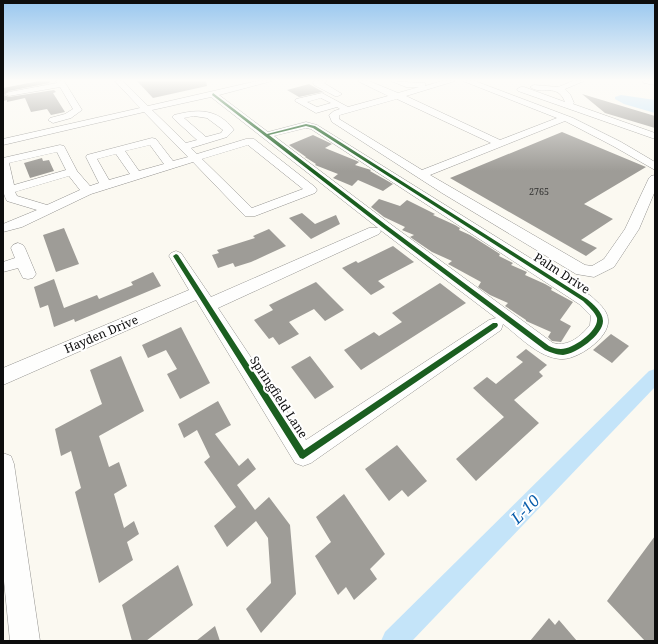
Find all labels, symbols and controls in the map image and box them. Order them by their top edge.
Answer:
house number: 2765 [529,185,549,198]
street label: Palm Drive [531,249,593,297]
street label: Hayden Drive [61,311,141,357]
street label: Springfield Lane [246,353,312,441]
water label: L-10 [505,490,544,529]

